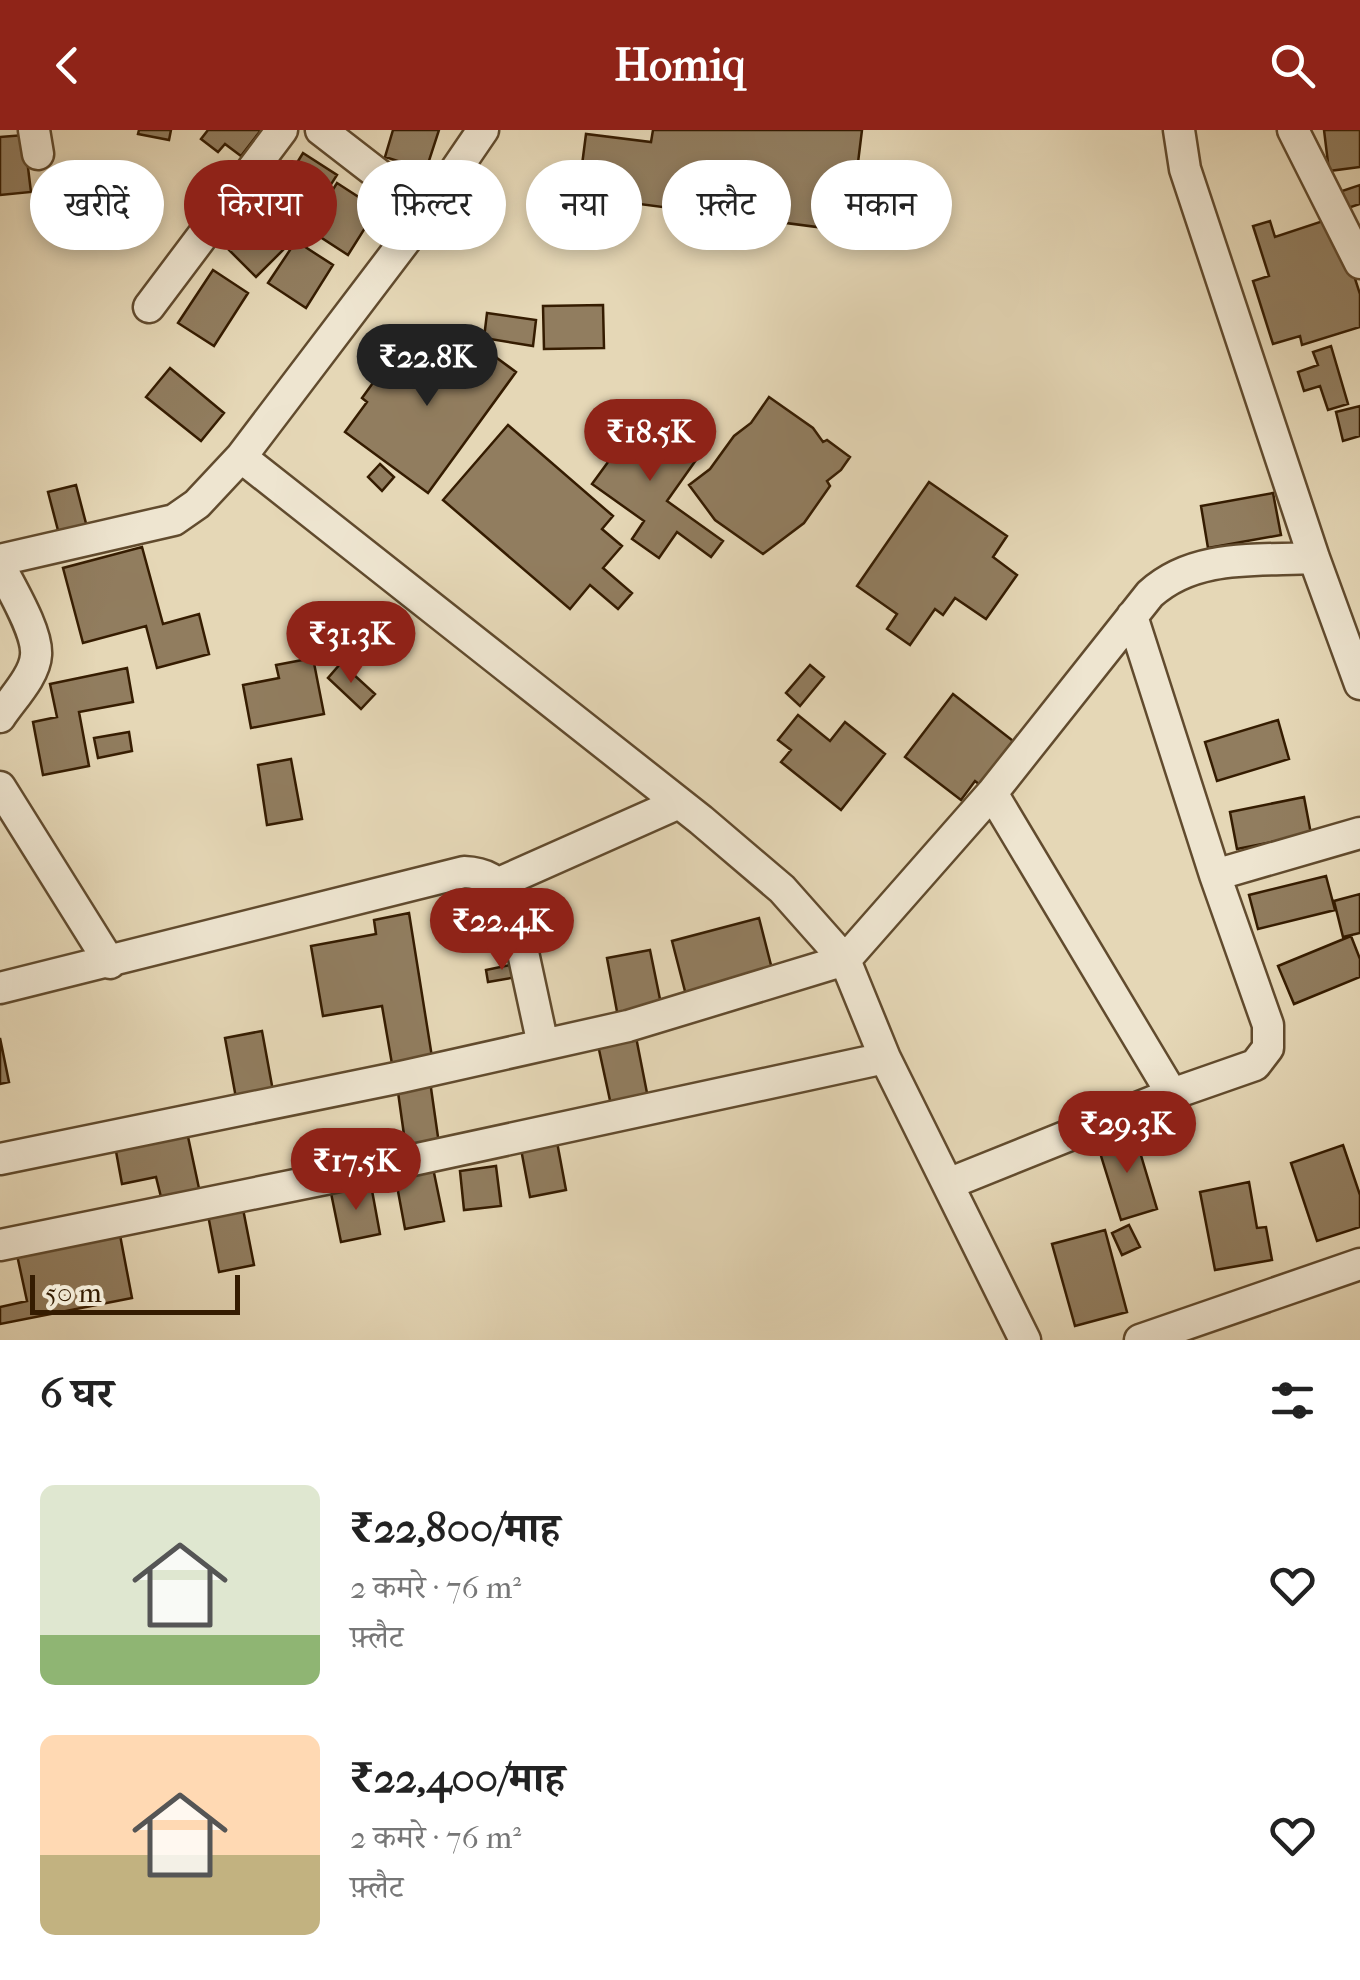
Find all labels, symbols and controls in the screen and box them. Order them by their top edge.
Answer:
icon: back [40,38,95,93]
icon: search [1265,38,1320,93]
text: Homiq [614,39,746,92]
chip: खरीदें [30,160,164,250]
chip: किराया [184,160,337,250]
chip: फ़िल्टर [357,160,506,250]
chip: नया [526,160,642,250]
chip: फ़्लैट [662,160,791,250]
chip: मकान [811,160,952,250]
pin: ₹22.8K [346,324,508,409]
text: ₹22.8K [379,338,475,375]
pin: ₹18.5K [569,399,731,484]
text: ₹18.5K [606,413,694,450]
pin: ₹31.3K [270,601,432,686]
text: ₹31.3K [308,615,394,652]
pin: ₹22.4K [421,888,583,973]
text: ₹22.4K [452,902,552,939]
pin: ₹29.3K [1046,1091,1208,1176]
text: ₹29.3K [1080,1105,1174,1142]
pin: ₹17.5K [275,1128,437,1213]
text: ₹17.5K [313,1142,399,1179]
scale bar [30,1270,240,1314]
text: 50 m [45,1276,102,1309]
text: 6 घर [40,1369,113,1418]
icon: filters [1265,1373,1320,1428]
text: ₹22,800/माह [350,1504,560,1553]
icon: home [120,1525,240,1645]
icon: heart [1265,1558,1320,1613]
text: 2 कमरे · 76 m² [350,1569,521,1606]
text: फ़्लैट [350,1619,403,1656]
text: ₹22,400/माह [350,1754,565,1803]
icon: home [120,1775,240,1895]
icon: heart [1265,1808,1320,1863]
text: 2 कमरे · 76 m² [350,1819,521,1856]
text: फ़्लैट [350,1869,403,1906]

